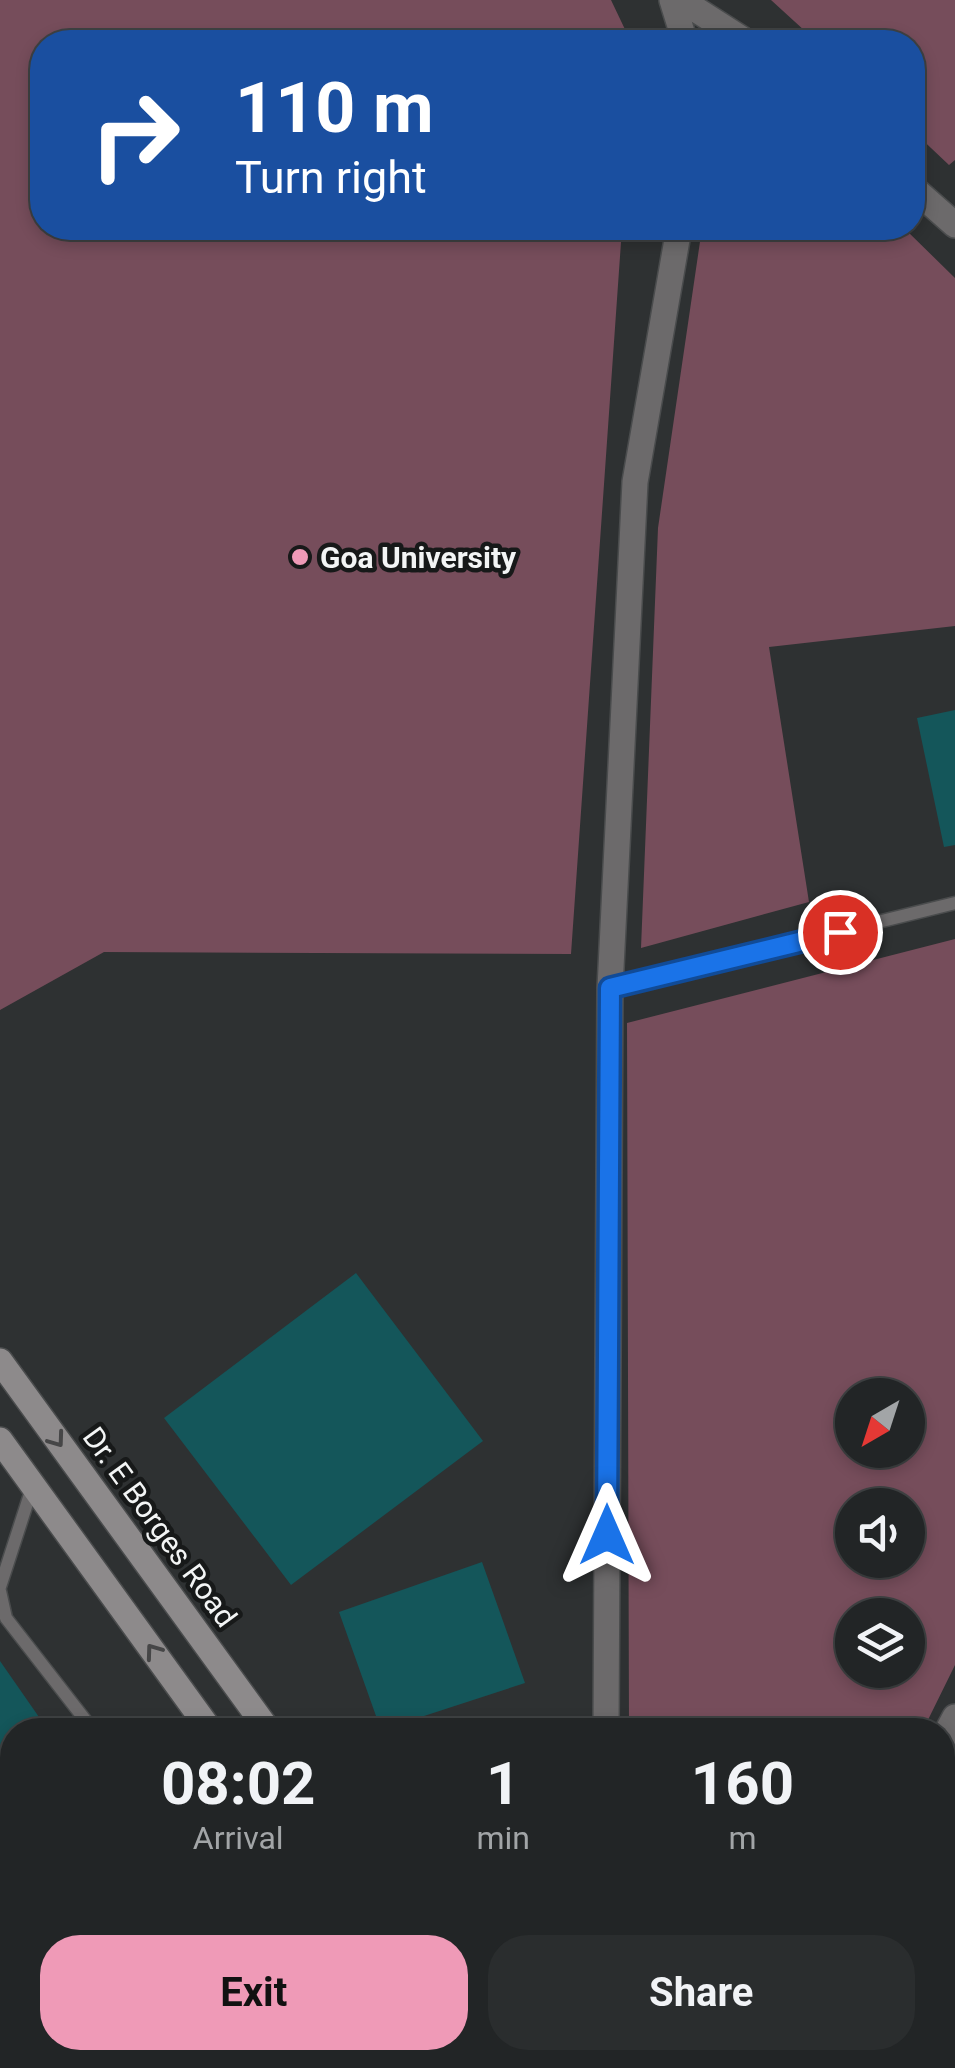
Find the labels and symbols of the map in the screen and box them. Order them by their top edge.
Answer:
place label: Goa University [320,540,517,575]
marker: Goa University [289,546,311,568]
pin [798,890,883,975]
north arrow [835,1378,925,1468]
street label: Dr. E Borges Road [76,1420,244,1634]
one-way arrow [45,1429,63,1447]
position arrow [555,1483,659,1587]
one-way arrow [147,1644,165,1662]

